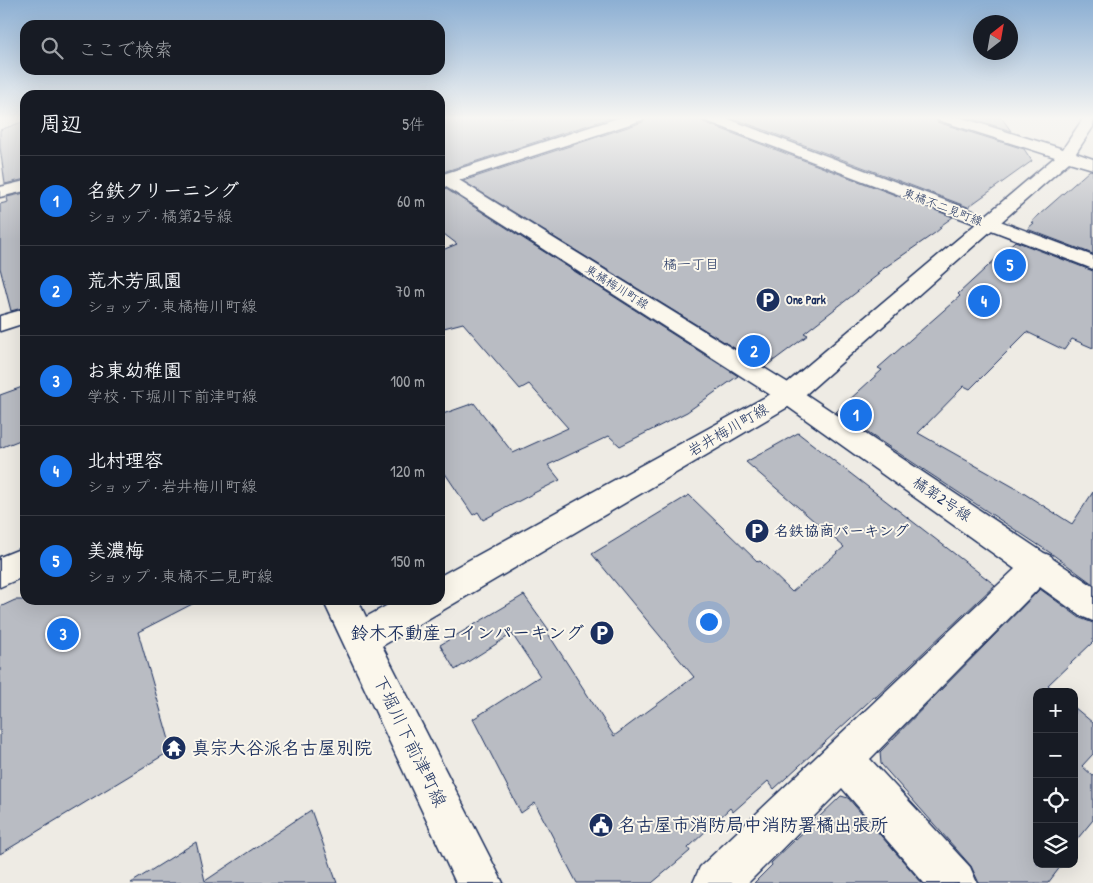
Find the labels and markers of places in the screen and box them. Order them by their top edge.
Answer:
pin: 5 [994,246,1026,284]
pin: 4 [968,282,1000,320]
parking icon: One Park [755,287,781,313]
place label: One Park [786,291,826,308]
pin: 2 [738,332,770,370]
pin: 1 [840,396,872,434]
parking icon: 名鉄協商パーキング [744,518,770,544]
place label: 名鉄協商パーキング [774,520,909,541]
pin: 3 [47,615,79,653]
place label: 鈴木不動産コインパーキング [351,620,584,645]
parking icon: 鈴木不動産コインパーキング [589,620,615,646]
temple icon: 真宗大谷派名古屋別院 [161,735,187,761]
place label: 真宗大谷派名古屋別院 [192,735,372,760]
public building icon: 名古屋市消防局中消防署橘出張所 [588,812,614,838]
place label: 名古屋市消防局中消防署橘出張所 [618,812,888,837]

